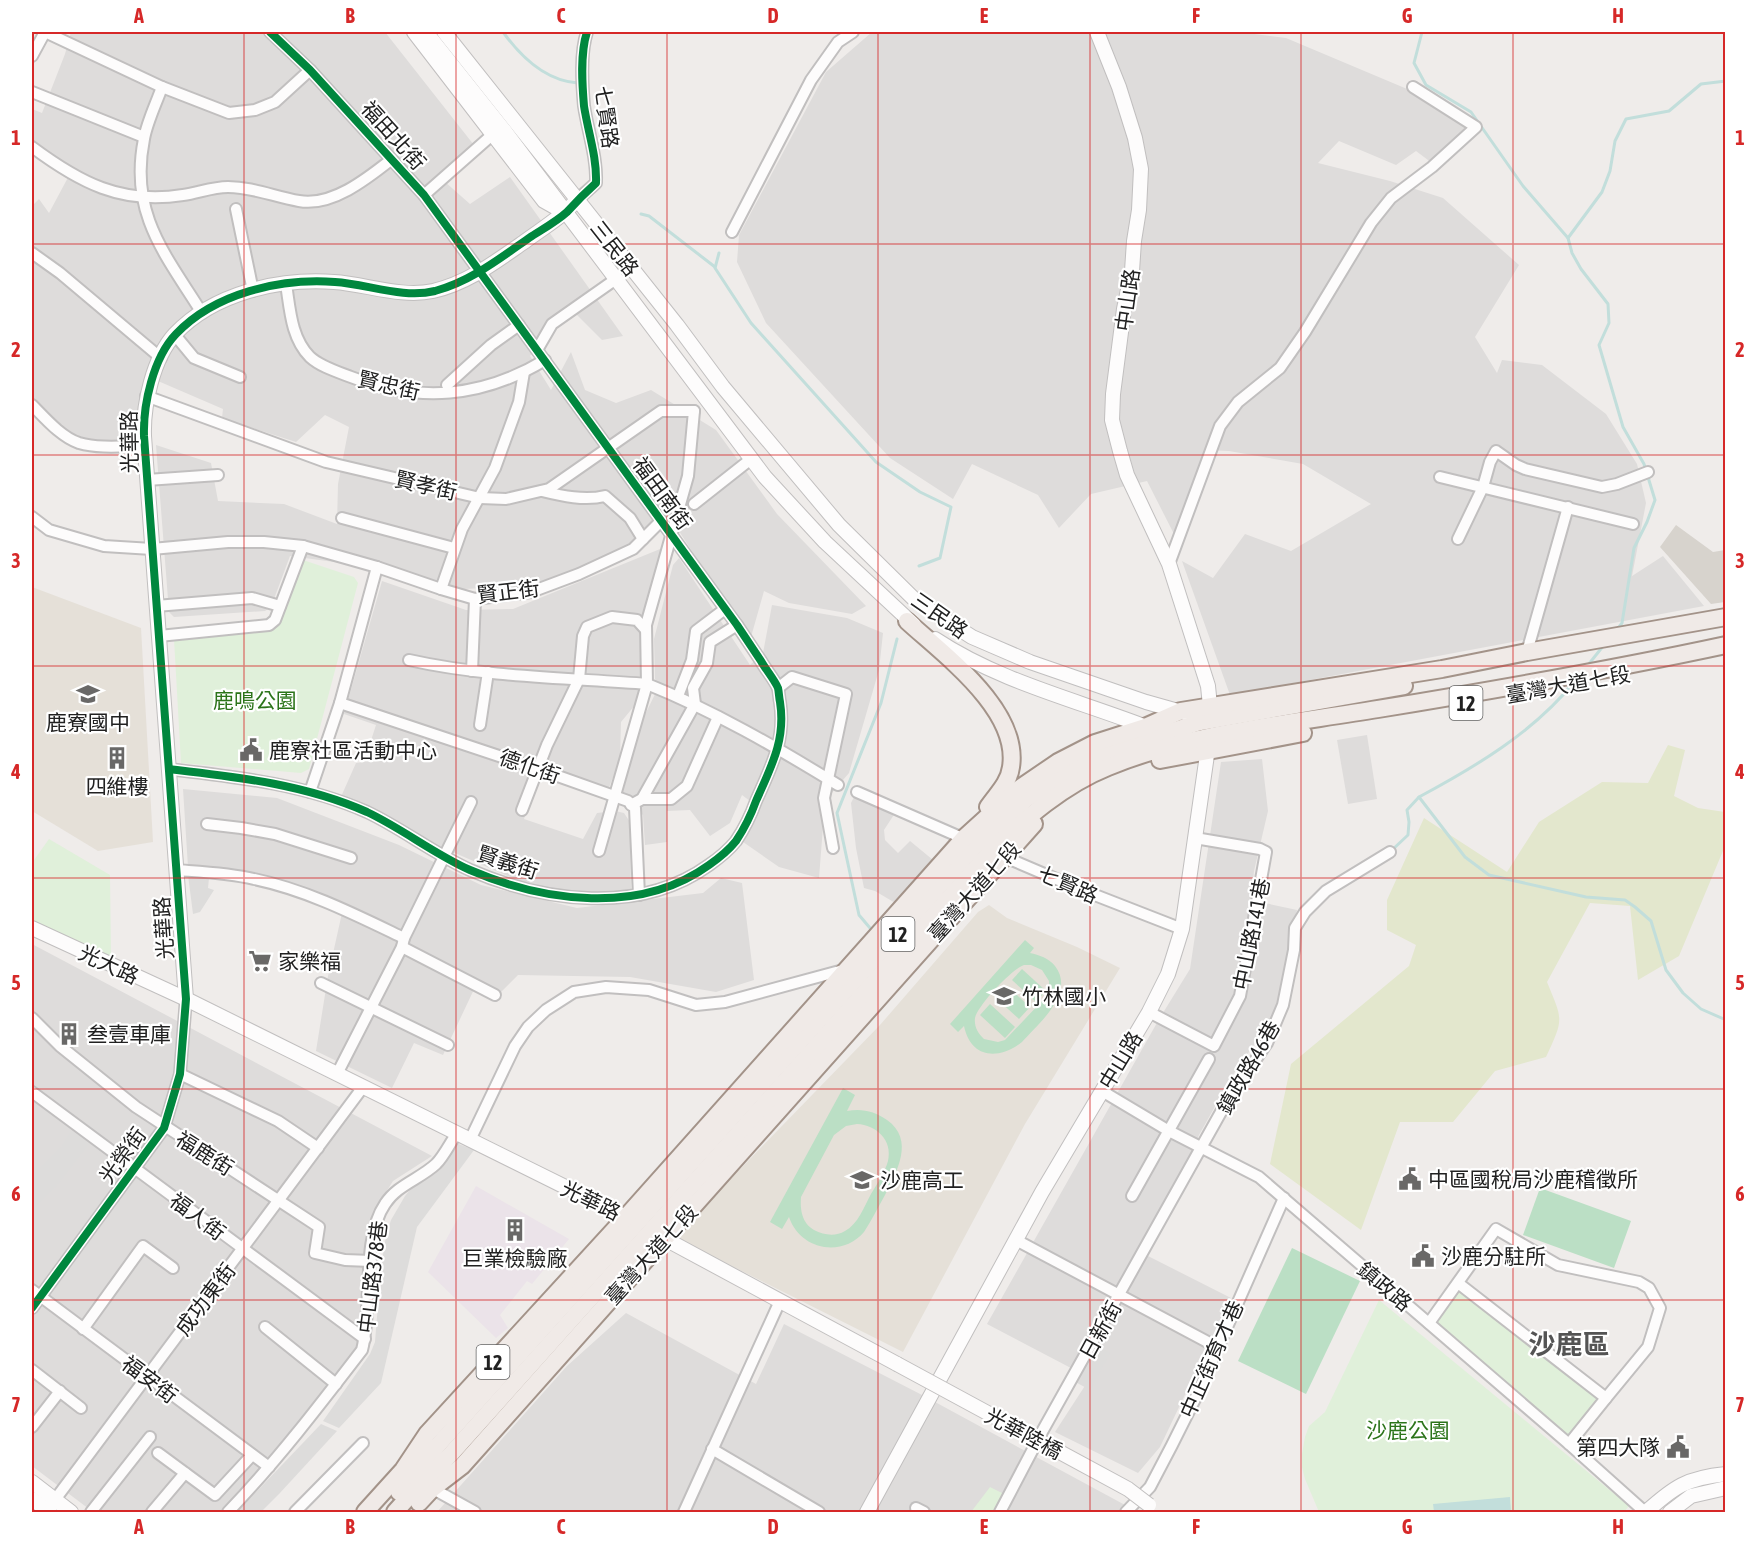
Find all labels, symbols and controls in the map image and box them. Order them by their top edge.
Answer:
text: A [133,4,144,27]
text: B [345,4,355,27]
text: C [557,4,566,27]
text: D [767,4,779,27]
text: E [980,4,989,27]
text: F [1192,4,1200,27]
text: G [1402,4,1413,27]
text: H [1612,4,1624,27]
street label: 七賢路 [591,84,623,150]
street label: 福田北街 [357,96,431,174]
text: 1 [11,126,21,149]
text: 1 [1735,126,1745,149]
street label: 三民路 [586,216,644,280]
street label: 中山路 [1111,267,1143,333]
text: 2 [11,338,21,361]
text: 2 [1735,338,1745,361]
street label: 賢忠街 [356,366,422,404]
street label: 光華路 [116,410,142,474]
street label: 福田南街 [629,452,697,534]
street label: 賢孝街 [393,466,459,504]
text: 3 [11,549,21,572]
text: 3 [1735,549,1745,572]
street label: 賢正街 [475,575,541,607]
street label: 三民路 [907,587,973,643]
street label: 臺灣大道七段 [1504,661,1632,707]
school or university icon: 鹿寮國中 [75,681,101,707]
road number: 12 [1450,686,1482,720]
park label: 鹿鳴公園 [213,688,297,712]
place label: 鹿寮國中 [46,710,130,734]
public building icon: 鹿寮社區活動中心 [238,737,264,763]
place label: 鹿寮社區活動中心 [269,738,437,762]
street label: 德化街 [496,744,564,788]
building icon: 四維樓 [104,745,130,771]
text: 4 [10,760,21,783]
text: 4 [1734,760,1745,783]
place label: 四維樓 [86,774,149,798]
street label: 臺灣大道七段 [923,836,1025,946]
street label: 賢義街 [474,841,542,883]
street label: 七賢路 [1034,861,1102,907]
street label: 中山路141巷 [1228,876,1274,992]
street label: 光華路 [149,896,177,960]
road number: 12 [882,917,914,951]
street label: 光大路 [75,940,143,988]
supermarket icon: 家樂福 [247,948,273,974]
place label: 家樂福 [278,949,341,973]
text: 5 [11,971,21,994]
text: 5 [1735,971,1745,994]
school or university icon: 竹林國小 [991,983,1017,1009]
place label: 竹林國小 [1022,984,1106,1008]
street label: 鎮政路46巷 [1212,1016,1284,1118]
building icon: 叁壹車庫 [56,1021,82,1047]
place label: 叁壹車庫 [87,1022,171,1046]
street label: 中山路 [1093,1027,1147,1093]
street label: 光榮街 [94,1122,150,1188]
street label: 福鹿街 [172,1126,238,1180]
public building icon: 中區國稅局沙鹿稽徵所 [1397,1166,1423,1192]
school or university icon: 沙鹿高工 [849,1167,875,1193]
place label: 中區國稅局沙鹿稽徵所 [1428,1167,1638,1191]
place label: 沙鹿高工 [880,1168,964,1192]
street label: 光華路 [557,1175,625,1225]
text: 6 [11,1182,21,1205]
text: 6 [1735,1182,1745,1205]
street label: 福人街 [166,1187,230,1245]
street label: 臺灣大道七段 [600,1199,702,1309]
building icon: 巨業檢驗廠 [502,1217,528,1243]
street label: 中山路378巷 [353,1219,391,1335]
public building icon: 沙鹿分駐所 [1410,1243,1436,1269]
place label: 沙鹿分駐所 [1441,1244,1546,1268]
place label: 巨業檢驗廠 [463,1246,568,1270]
street label: 鎮政路 [1353,1257,1417,1315]
street label: 成功東街 [170,1258,240,1340]
street label: 日新街 [1074,1297,1126,1363]
street label: 中正街育才巷 [1174,1297,1248,1421]
district label: 沙鹿區 [1529,1329,1610,1360]
road number: 12 [476,1345,510,1379]
street label: 福安街 [118,1350,182,1408]
text: 7 [11,1393,21,1416]
text: 7 [1735,1393,1745,1416]
street label: 光華陸橋 [981,1403,1067,1463]
park label: 沙鹿公園 [1366,1418,1450,1442]
public building icon: 第四大隊 [1665,1434,1691,1460]
place label: 第四大隊 [1576,1435,1660,1459]
text: A [133,1515,144,1538]
text: B [345,1515,355,1538]
text: C [557,1515,566,1538]
text: D [767,1515,779,1538]
text: E [980,1515,989,1538]
text: F [1192,1515,1200,1538]
text: G [1402,1515,1413,1538]
text: H [1612,1515,1624,1538]

